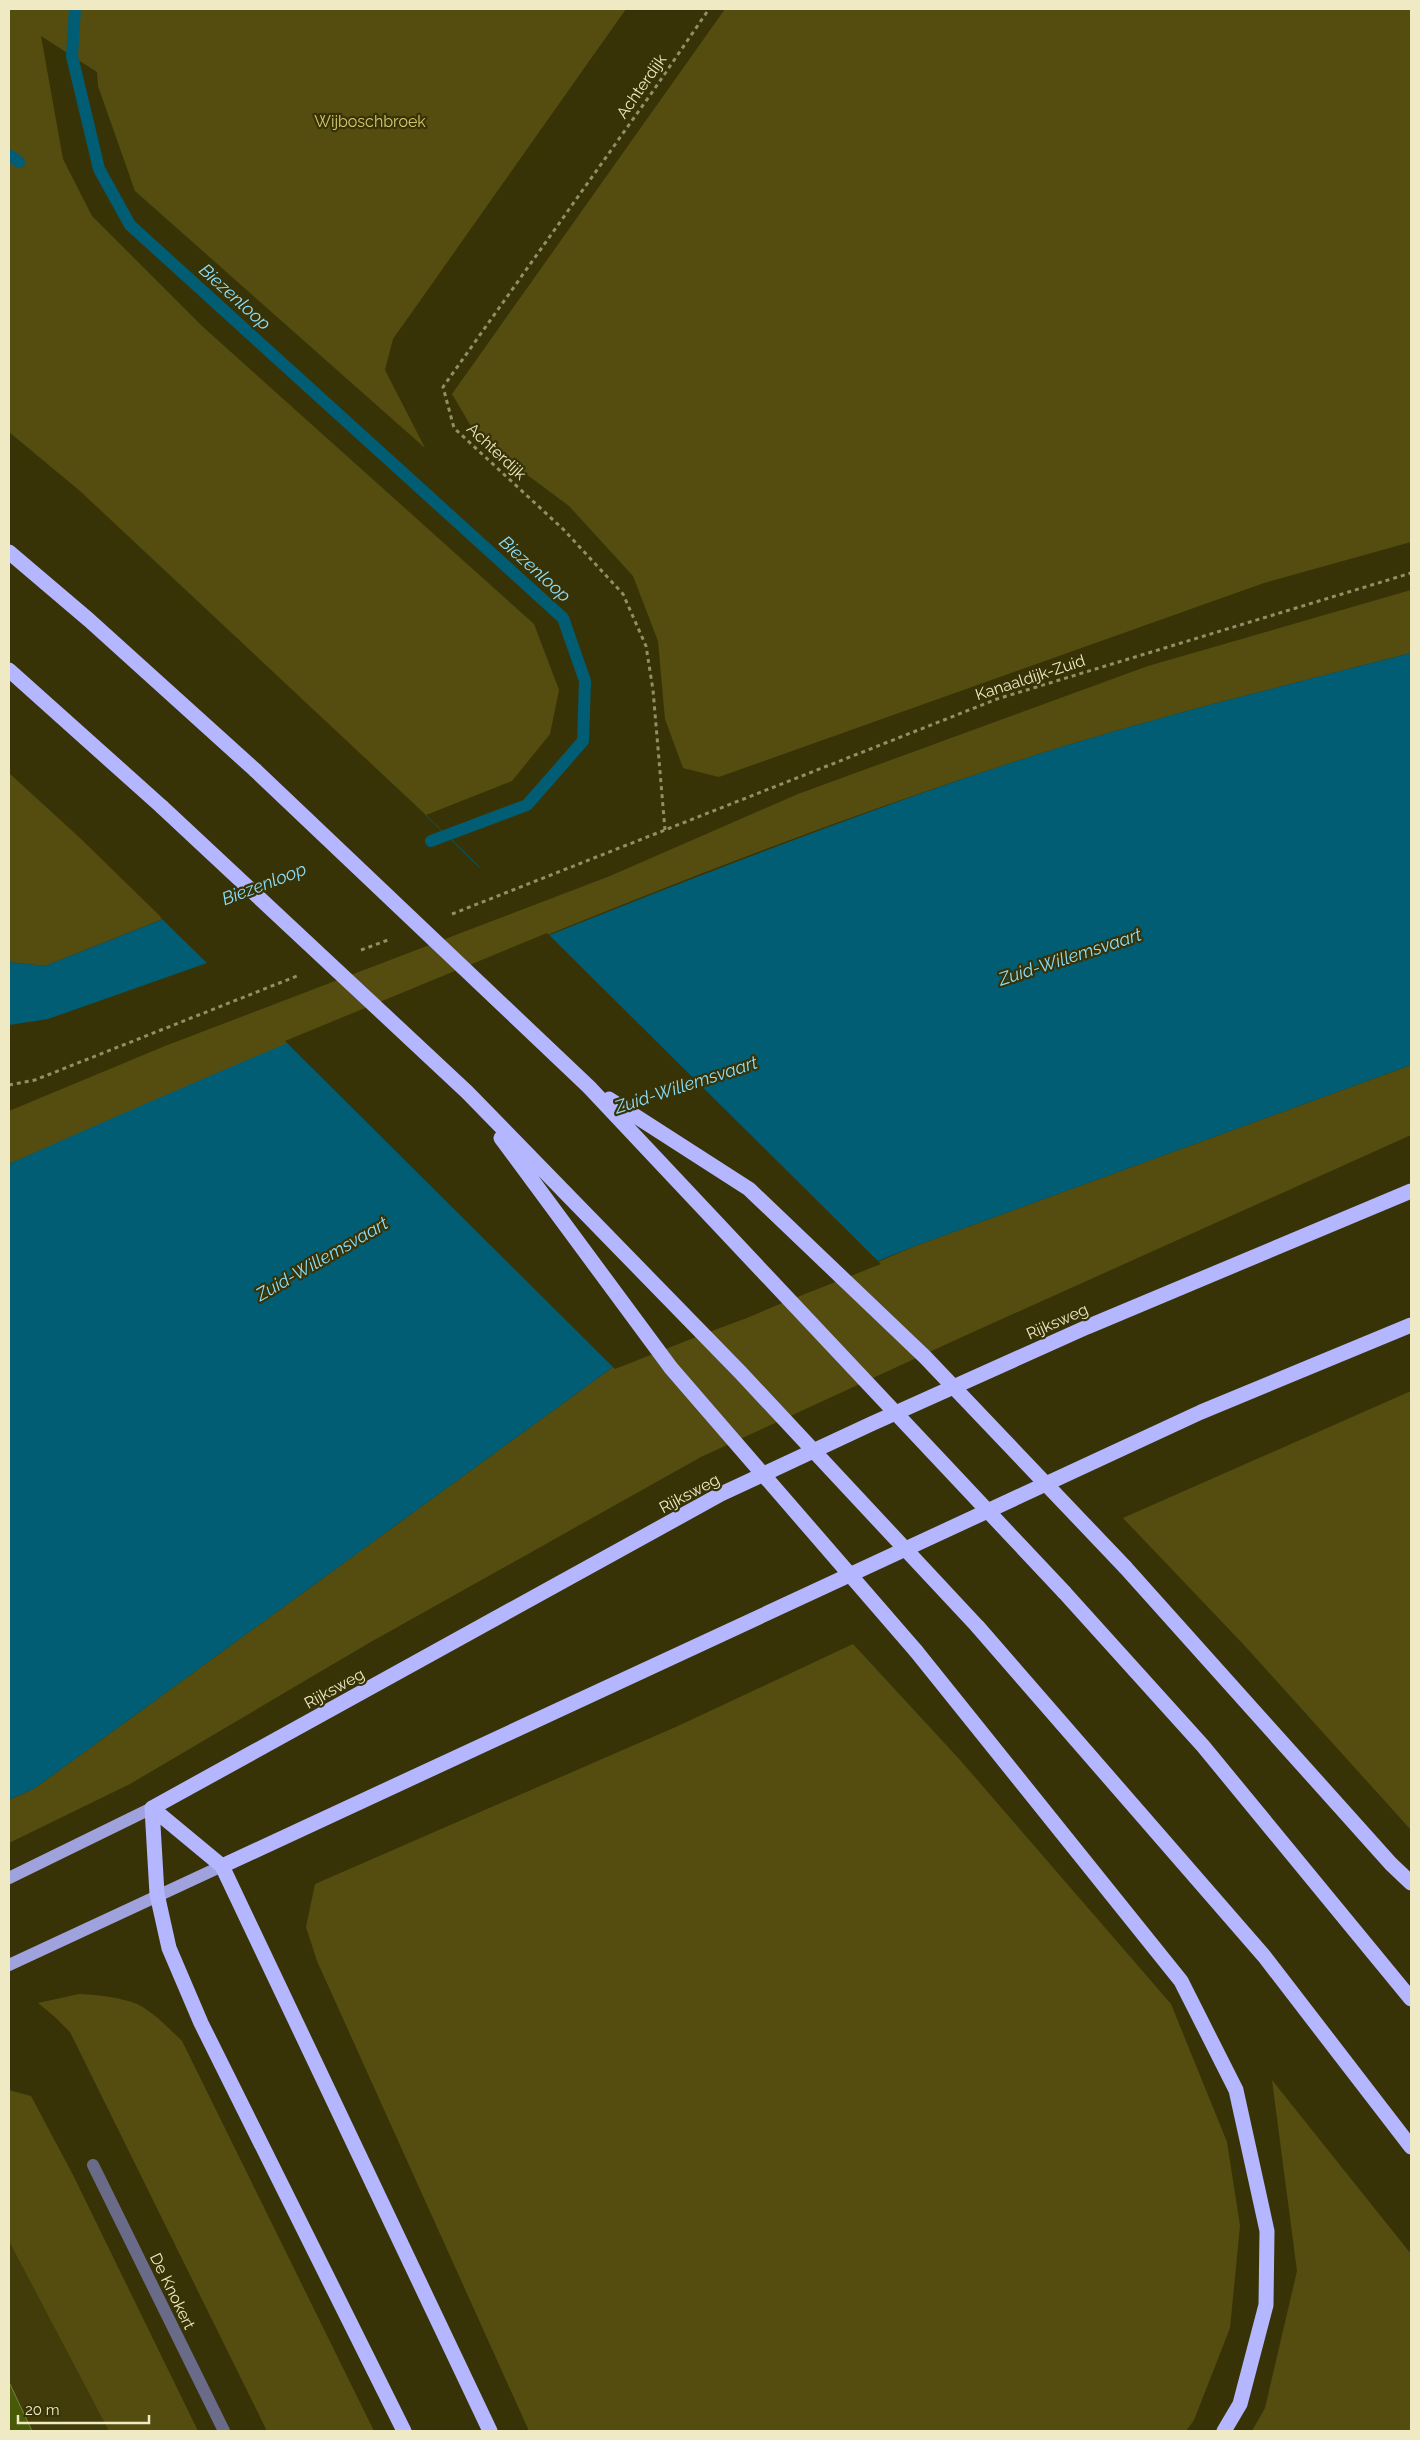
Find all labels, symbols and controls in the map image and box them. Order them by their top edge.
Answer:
street label: Achterdijk [612,50,671,122]
park label: Wijboschbroek [314,112,426,131]
water label: Biezenloop [195,259,275,334]
street label: Achterdijk [463,419,531,484]
water label: Biezenloop [495,531,575,606]
street label: Kanaaldijk-Zuid [973,651,1088,704]
water label: Biezenloop [219,858,309,909]
water label: Zuid-Willemsvaart [995,923,1144,990]
water label: Zuid-Willemsvaart [611,1051,760,1118]
water label: Zuid-Willemsvaart [251,1212,392,1305]
street label: Rijksweg [1023,1299,1091,1343]
street label: Rijksweg [656,1470,723,1517]
street label: Rijksweg [301,1664,367,1713]
street label: De Knokert [146,2250,199,2333]
scale bar [18,2392,149,2424]
text: 20 m [25,2401,60,2419]

